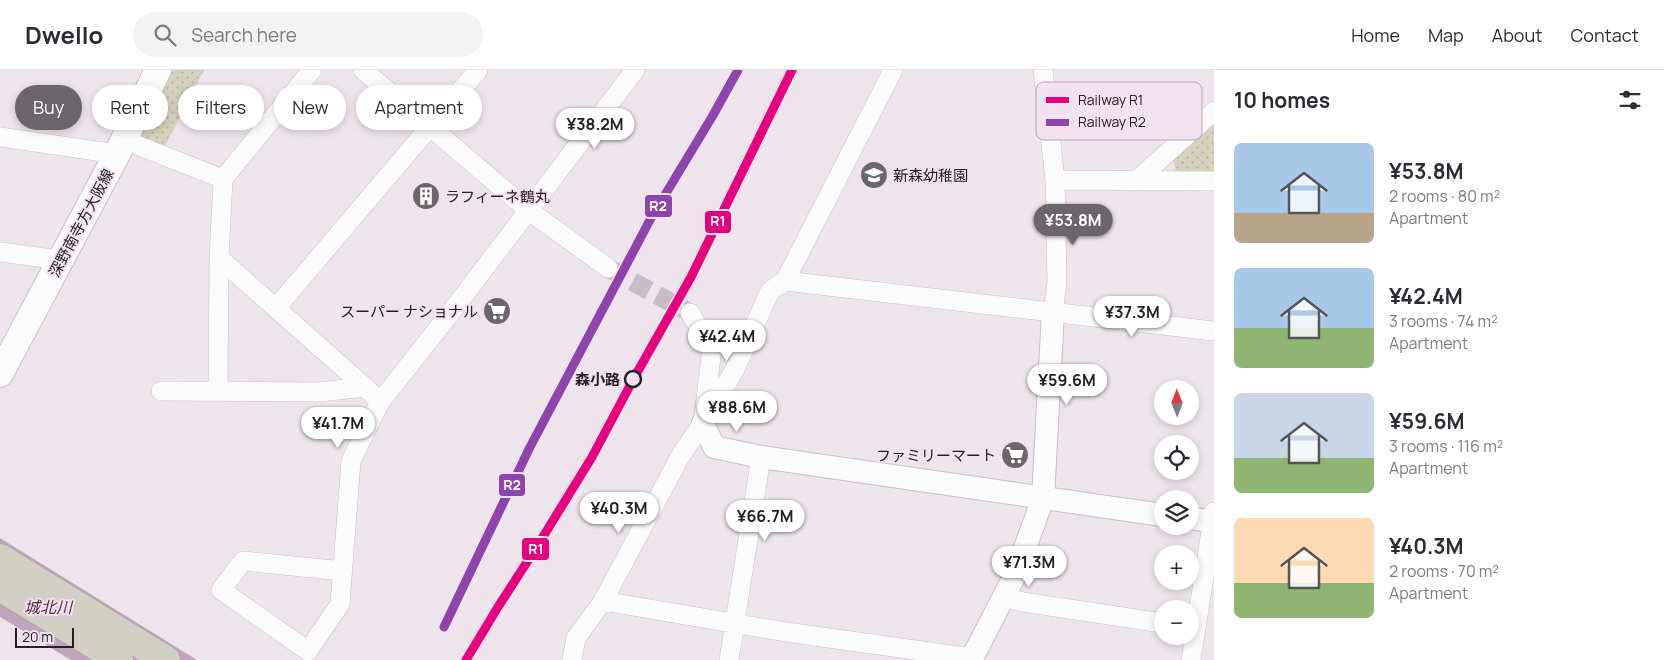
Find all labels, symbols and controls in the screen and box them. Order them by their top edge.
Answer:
search box [133,12,483,57]
text: Dwello [25,18,103,51]
icon: search [151,21,179,49]
text: Search here [191,22,297,48]
text: Home [1351,23,1400,47]
text: Map [1428,23,1464,47]
text: About [1492,23,1542,47]
text: Contact [1570,23,1639,47]
legend [1036,82,1202,140]
chip: Buy [15,85,82,130]
chip: Rent [92,85,168,130]
chip: Filters [178,85,264,130]
chip: New [274,85,346,130]
chip: Apartment [356,85,482,130]
text: 10 homes [1234,86,1330,114]
icon: filters [1616,86,1644,114]
text: Railway R1 [1078,90,1143,109]
pin: ¥38.2M [554,108,636,150]
text: Railway R2 [1078,112,1146,131]
text: ¥38.2M [567,113,623,135]
text: ¥53.8M [1389,157,1464,185]
school or university icon: 新森幼稚園 [859,160,889,190]
icon: home [1274,163,1334,223]
street label: 深野南寺方大阪線 [44,165,118,281]
place label: 新森幼稚園 [893,165,968,186]
building icon: ラフィーネ鶴丸 [411,181,441,211]
text: 2 rooms · 80 m² [1389,185,1500,207]
place label: ラフィーネ鶴丸 [445,186,550,207]
line badge: R2 [644,194,673,218]
text: R2 [649,196,667,215]
pin: ¥53.8M [1032,204,1114,246]
text: Apartment [1389,207,1468,229]
text: ¥53.8M [1045,209,1101,231]
line badge: R1 [704,210,732,234]
text: R1 [710,211,726,230]
text: ¥42.4M [1389,282,1463,310]
icon: home [1274,288,1334,348]
supermarket icon: スーパー ナショナル [482,296,512,326]
pin: ¥37.3M [1091,296,1173,338]
place label: スーパー ナショナル [340,301,478,322]
text: ¥37.3M [1104,301,1160,323]
text: 3 rooms · 74 m² [1389,310,1498,332]
pin: ¥42.4M [686,320,768,362]
text: ¥42.4M [699,325,755,347]
text: Apartment [1389,332,1468,354]
pin: ¥59.6M [1026,364,1108,406]
place label: 森小路 [575,369,620,390]
text: ¥59.6M [1038,369,1096,391]
marker: 森小路 [624,370,642,388]
north arrow [1154,380,1199,425]
map controls [1154,380,1199,645]
pin: ¥88.6M [696,390,778,433]
text: ¥88.6M [708,396,766,418]
pin: ¥41.7M [297,406,379,449]
text: ¥59.6M [1389,407,1464,435]
text: ¥41.7M [312,412,364,434]
icon: home [1274,413,1334,473]
button: locate [1154,435,1199,480]
text: 3 rooms · 116 m² [1389,435,1503,457]
supermarket icon: ファミリーマート [1000,440,1030,470]
place label: ファミリーマート [876,445,996,466]
text: Apartment [1389,457,1468,479]
line badge: R2 [498,473,526,497]
text: R2 [503,475,521,494]
button: layers [1154,490,1199,535]
pin: ¥40.3M [578,492,660,534]
text: ¥40.3M [591,497,647,519]
pin: ¥66.7M [724,500,806,542]
text: ¥66.7M [737,505,793,527]
text: ¥40.3M [1389,532,1464,560]
line badge: R1 [521,537,550,561]
icon: home [1274,538,1334,598]
text: R1 [528,539,544,558]
button: + [1154,545,1199,590]
pin: ¥71.3M [988,546,1070,588]
text: ¥71.3M [1003,551,1055,573]
text: 2 rooms · 70 m² [1389,560,1499,582]
text: Apartment [1389,582,1468,604]
water label: 城北川 [24,596,74,618]
button: − [1154,600,1199,645]
scale bar [15,625,74,648]
text: 20 m [22,627,53,646]

